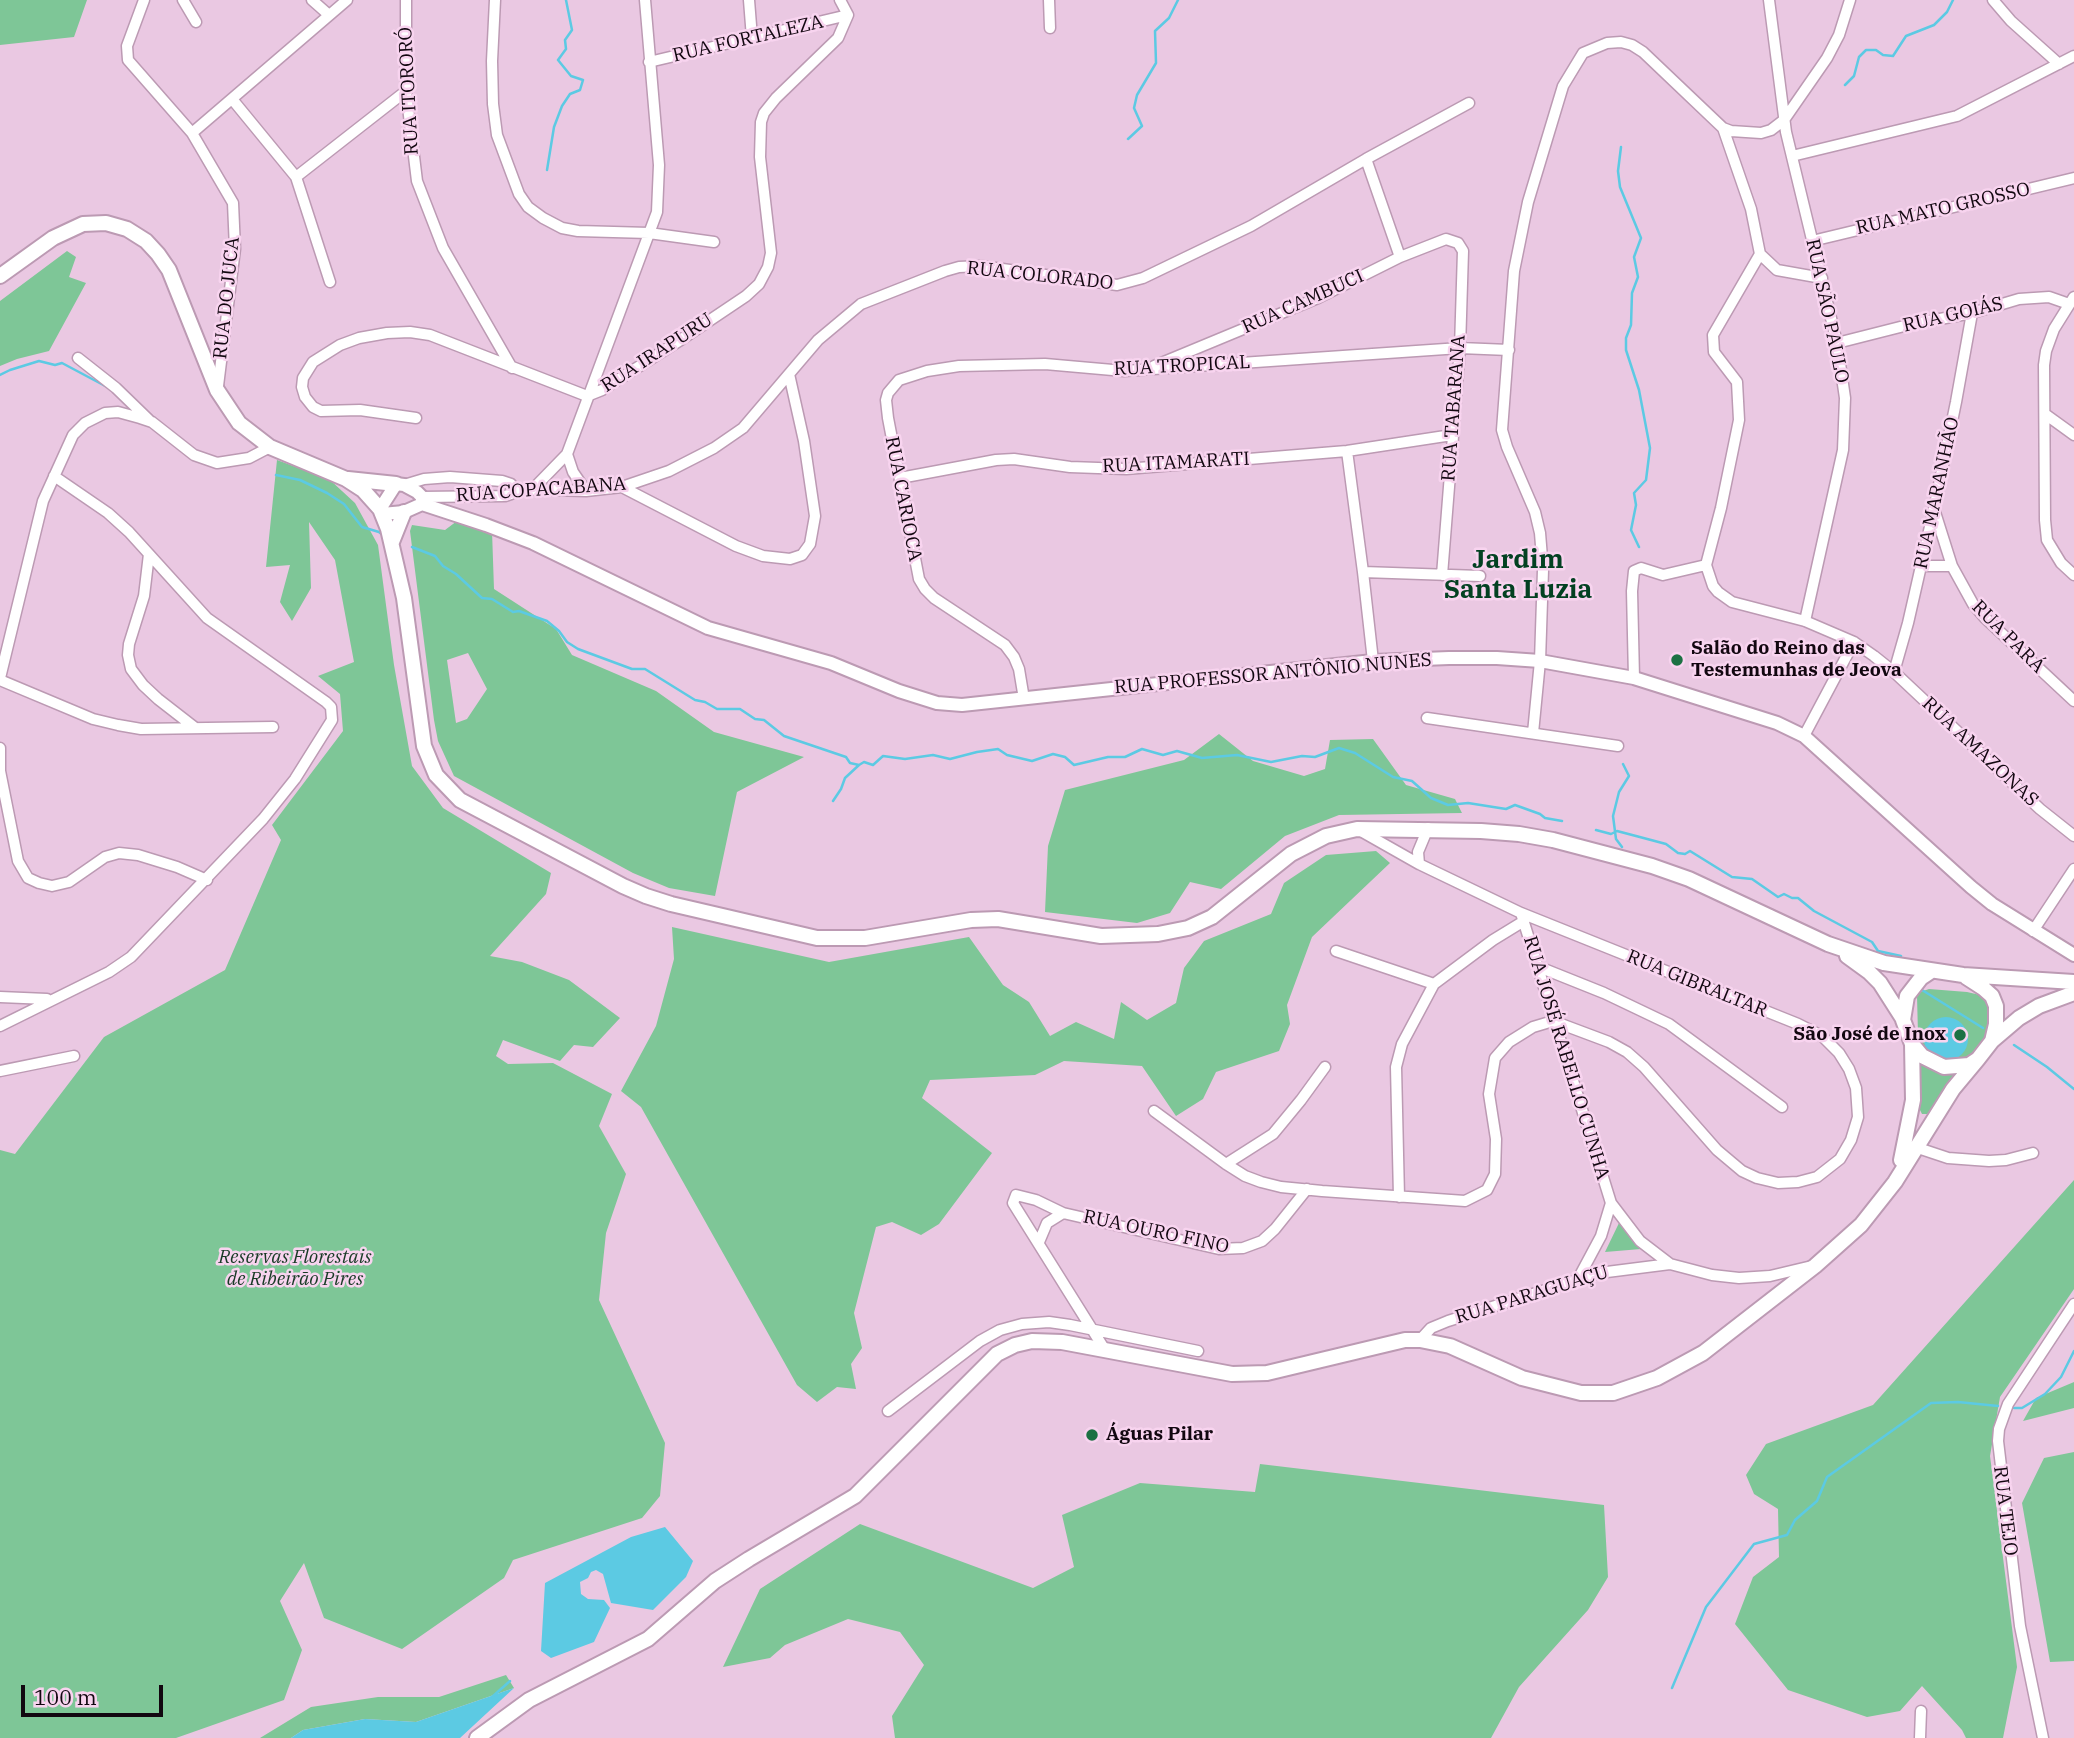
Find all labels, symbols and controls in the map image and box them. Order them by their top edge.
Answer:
street label: RUA FORTALEZA [670,11,826,67]
street label: RUA ITORORÓ [394,26,424,156]
street label: RUA MATO GROSSO [1854,178,2032,240]
street label: RUA DO JUCA [209,236,245,360]
street label: RUA SÃO PAULO [1801,237,1853,385]
street label: RUA COLORADO [966,257,1114,295]
street label: RUA CAMBUCI [1239,265,1367,339]
street label: RUA GOIÁS [1901,292,2005,338]
street label: RUA IRAPURU [597,308,717,398]
street label: RUA TABARANA [1438,334,1470,482]
street label: RUA TROPICAL [1113,351,1251,381]
street label: RUA MARANHÃO [1910,415,1964,571]
street label: RUA CARIOCA [880,435,926,563]
street label: RUA ITAMARATI [1102,448,1250,478]
street label: RUA COPACABANA [455,473,627,507]
district label: Jardim Santa Luzia [1444,544,1592,606]
street label: RUA PARÁ [1967,596,2049,678]
place label: Salão do Reino das Testemunhas de Jeova [1691,638,1902,682]
street label: RUA PROFESSOR ANTÔNIO NUNES [1113,649,1433,699]
marker: Salão do Reino das Testemunhas de Jeova [1669,652,1685,668]
street label: RUA AMAZONAS [1917,692,2043,812]
street label: RUA JOSÉ RABELLO CUNHA [1518,933,1614,1183]
street label: RUA GIBRALTAR [1623,945,1771,1023]
place label: São José de Inox [1793,1024,1946,1046]
marker: São José de Inox [1952,1027,1968,1043]
street label: RUA OURO FINO [1081,1205,1231,1259]
park label: Reservas Florestais de Ribeirão Pires [219,1247,371,1291]
street label: RUA PARAGUAÇU [1453,1261,1611,1329]
place label: Águas Pilar [1106,1424,1213,1446]
marker: Águas Pilar [1084,1427,1100,1443]
street label: RUA TEJO [1988,1465,2022,1557]
scale bar [24,1672,166,1716]
text: 100 m [34,1683,97,1711]

